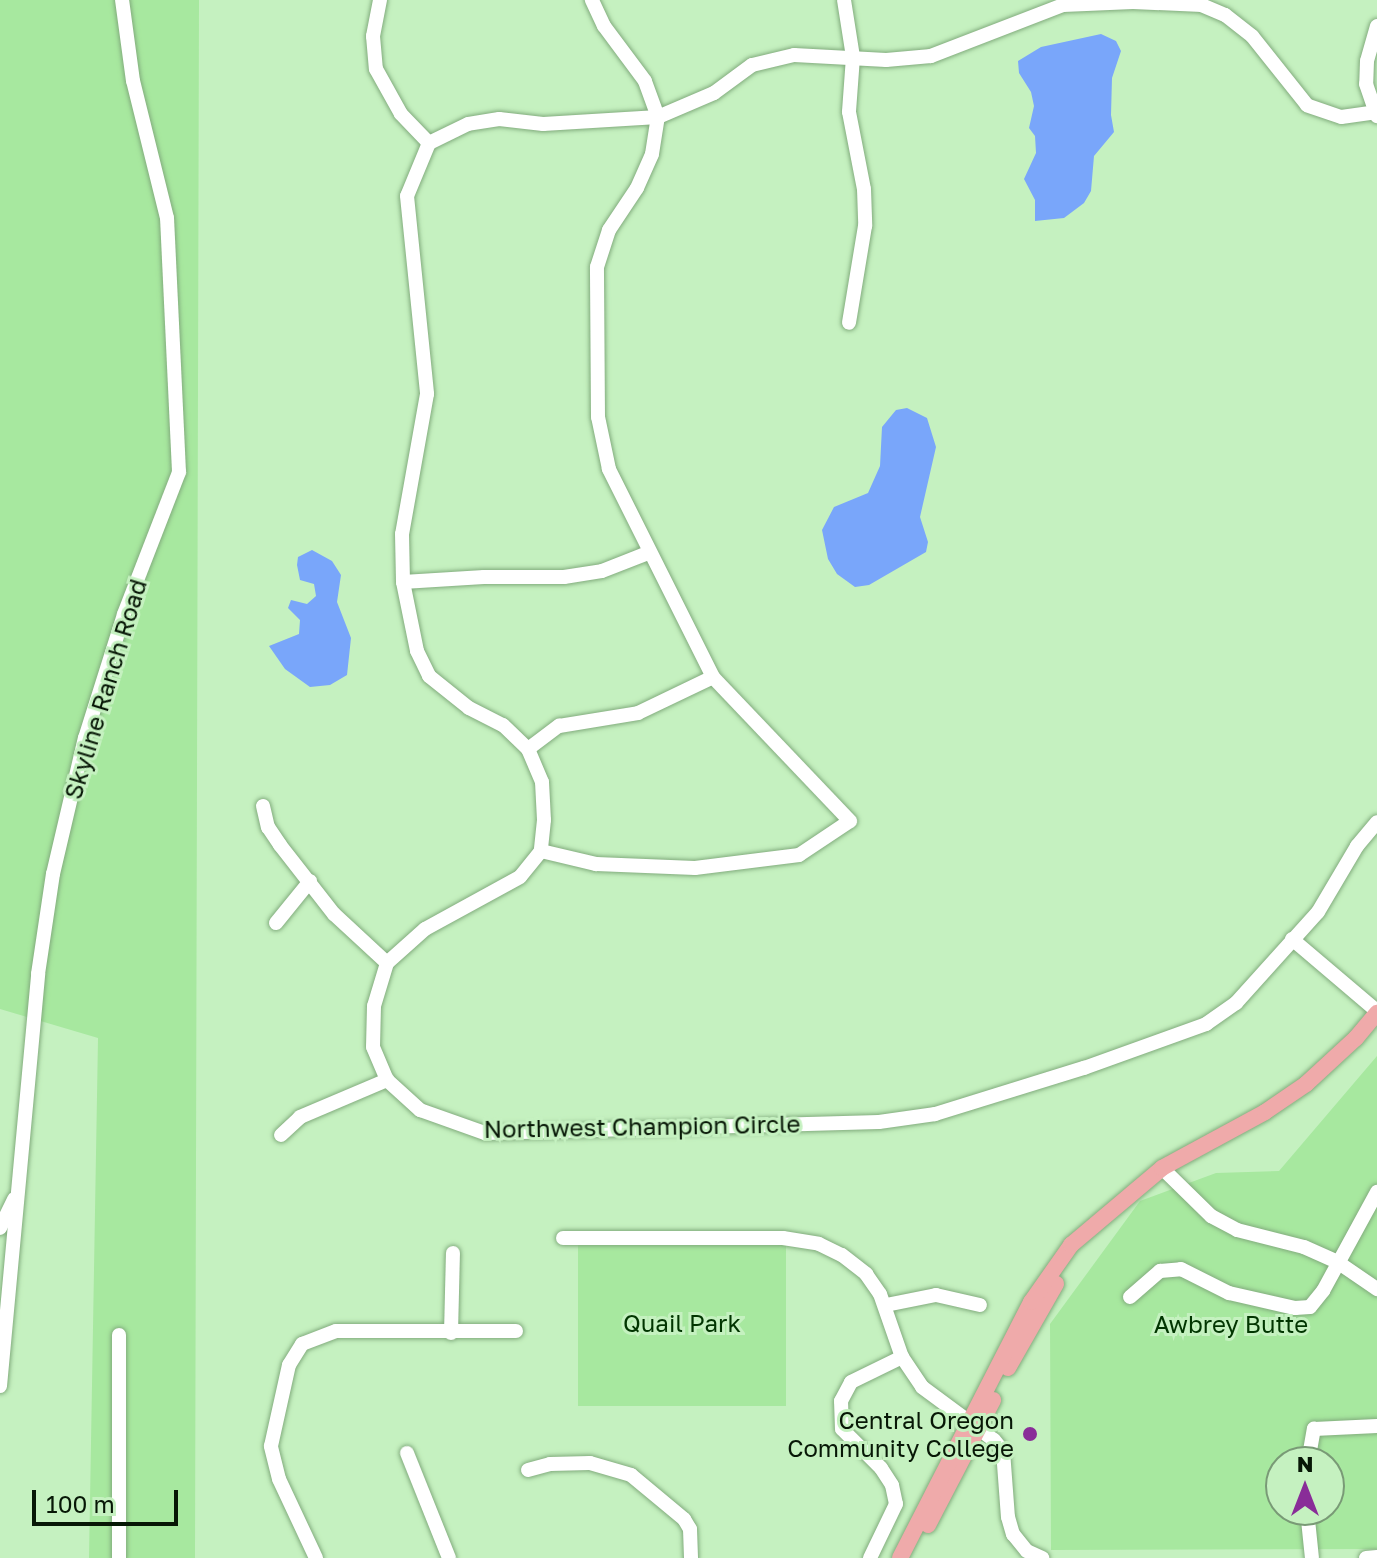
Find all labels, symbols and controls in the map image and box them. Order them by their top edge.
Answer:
street label: Skyline Ranch Road [58,576,152,802]
street label: Northwest Champion Circle [483,1109,801,1143]
park label: Quail Park [623,1309,741,1337]
park label: Awbrey Butte [1154,1310,1308,1338]
place label: Central Oregon Community College [787,1406,1014,1462]
marker: Central Oregon Community College [1021,1425,1039,1443]
north arrow [1265,1446,1345,1526]
text: N [1297,1450,1313,1477]
scale bar [36,1474,182,1524]
text: 100 m [46,1489,115,1518]

